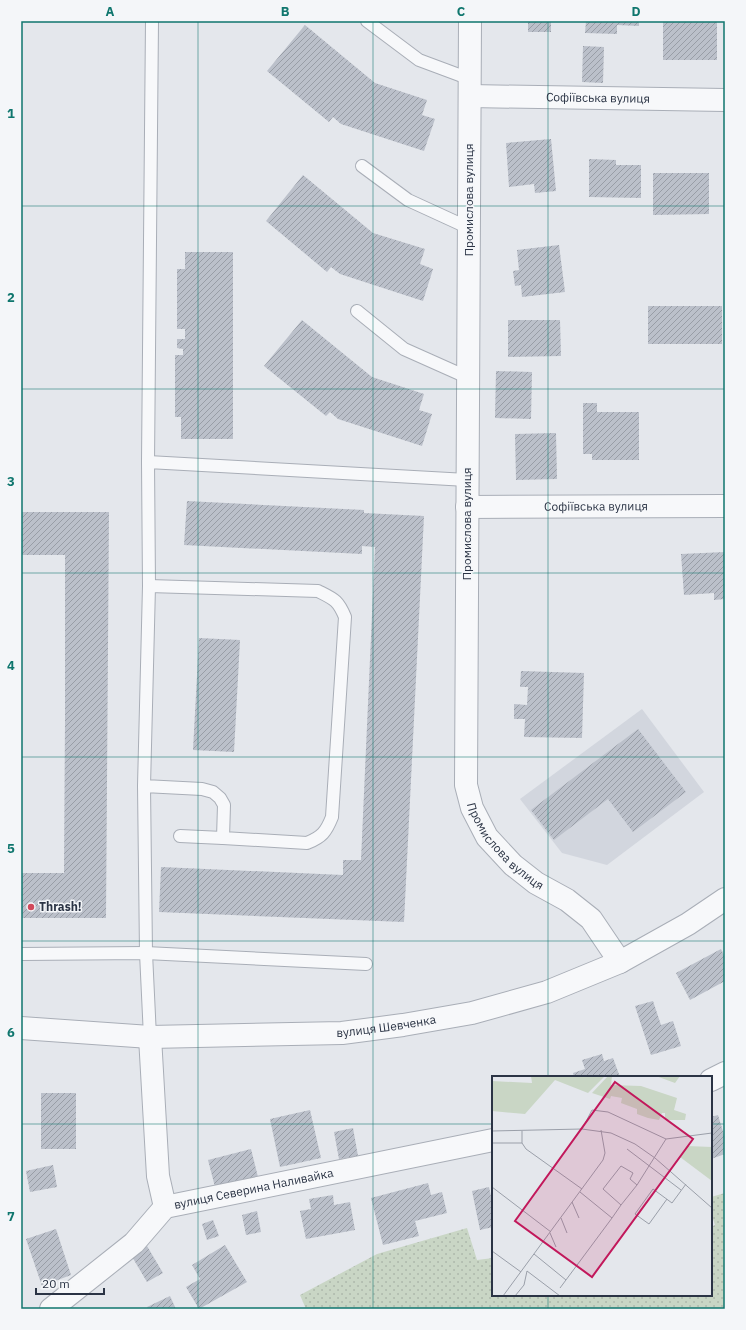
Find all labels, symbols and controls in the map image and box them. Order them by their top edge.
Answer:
text: A [106,3,115,20]
text: B [281,3,290,20]
text: C [457,3,466,20]
text: D [631,3,641,20]
street label: Софіївська вулиця [546,89,650,106]
text: 1 [7,105,15,122]
street label: Промислова вулиця [461,144,476,256]
text: 2 [7,289,15,306]
street label: Промислова вулиця [459,468,474,580]
text: 3 [7,473,15,490]
street label: Софіївська вулиця [544,498,648,514]
text: 4 [7,657,15,674]
street label: Промислова вулиця [464,801,546,893]
text: 5 [7,840,15,857]
place label: Thrash! [39,899,82,914]
marker: Thrash! [26,902,36,912]
street label: вулиця Шевченка [336,1011,438,1040]
text: 6 [7,1024,15,1041]
inset map [492,1076,712,1296]
street label: вулиця Северина Наливайка [173,1165,335,1212]
text: 7 [7,1208,15,1225]
scale bar [36,1270,104,1296]
text: 20 m [42,1276,70,1291]

